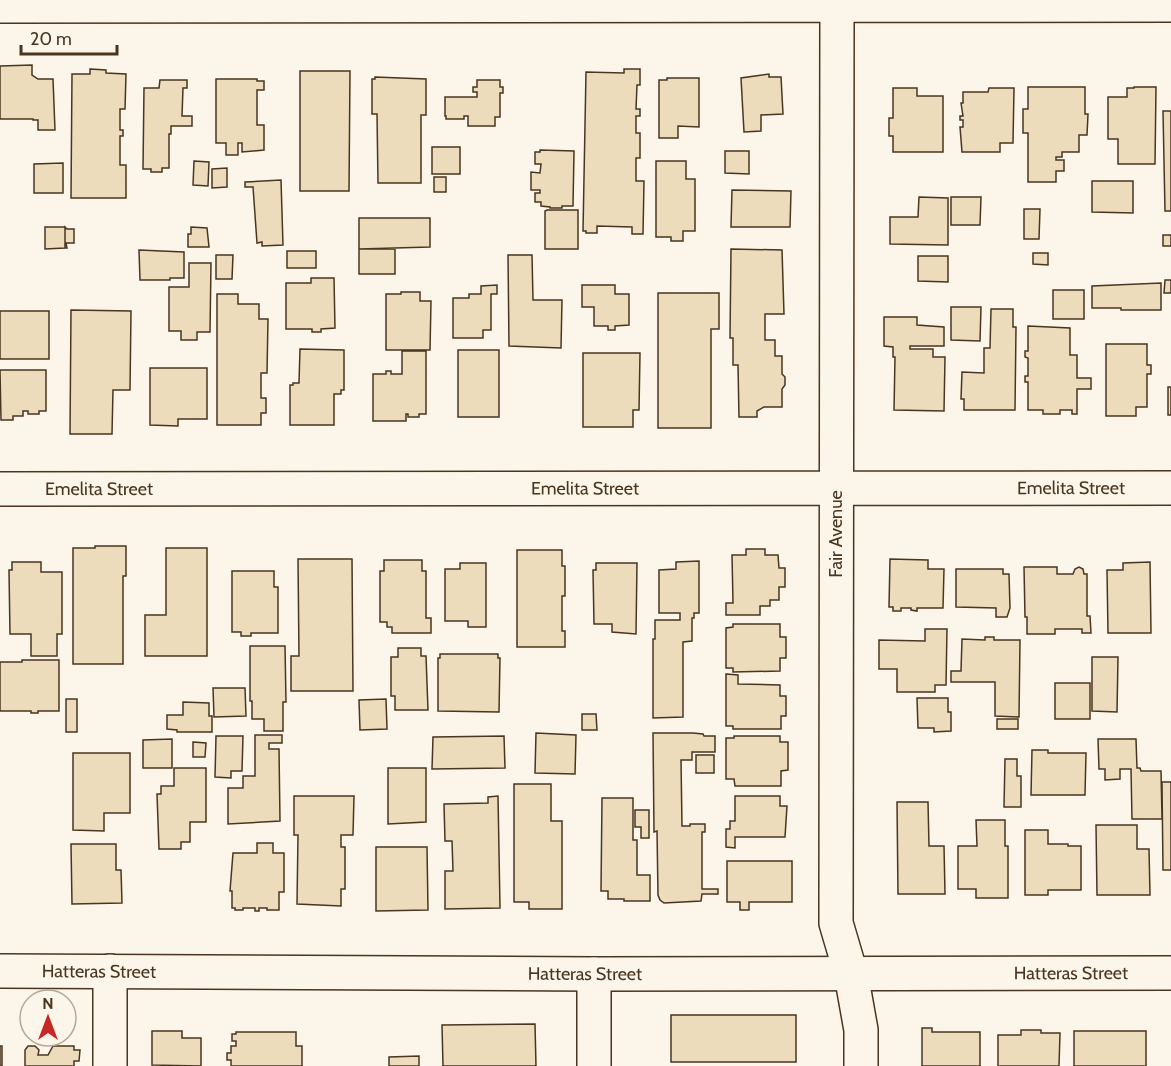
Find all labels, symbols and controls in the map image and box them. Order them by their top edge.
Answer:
scale bar [21,18,117,56]
text: 20 m [30,28,72,50]
street label: Emelita Street [531,477,639,500]
street label: Emelita Street [1017,477,1125,499]
street label: Emelita Street [45,478,153,500]
street label: Fair Avenue [825,490,847,578]
street label: Hatteras Street [42,960,156,983]
street label: Hatteras Street [1014,962,1128,984]
street label: Hatteras Street [528,963,642,985]
north arrow [18,988,78,1048]
text: N [42,994,54,1013]

